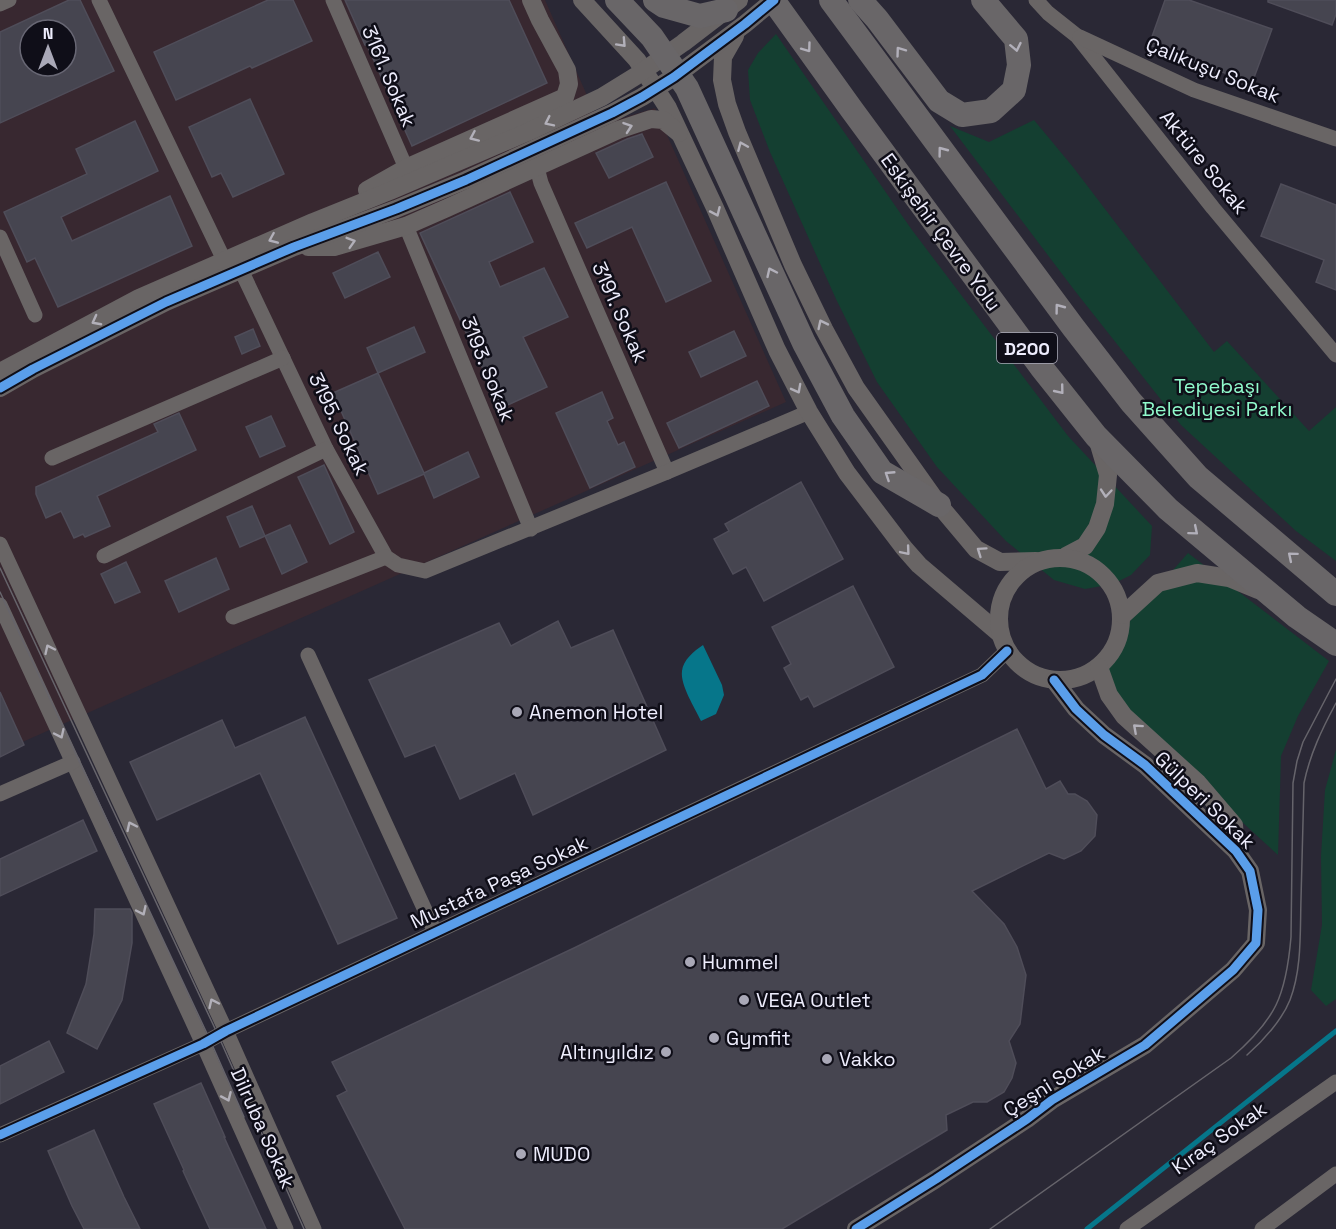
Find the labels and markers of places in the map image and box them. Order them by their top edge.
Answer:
place label: Anemon Hotel [529,699,663,725]
marker: Anemon Hotel [510,705,524,719]
place label: Hummel [702,949,779,975]
marker: Hummel [683,955,697,969]
place label: VEGA Outlet [756,987,871,1013]
marker: VEGA Outlet [737,993,751,1007]
place label: Gymfit [726,1025,791,1051]
marker: Gymfit [707,1031,721,1045]
place label: Altınyıldız [560,1039,654,1065]
marker: Altınyıldız [659,1045,673,1059]
place label: Vakko [839,1046,896,1072]
marker: Vakko [820,1052,834,1066]
place label: MUDO [533,1141,590,1167]
marker: MUDO [514,1147,528,1161]

